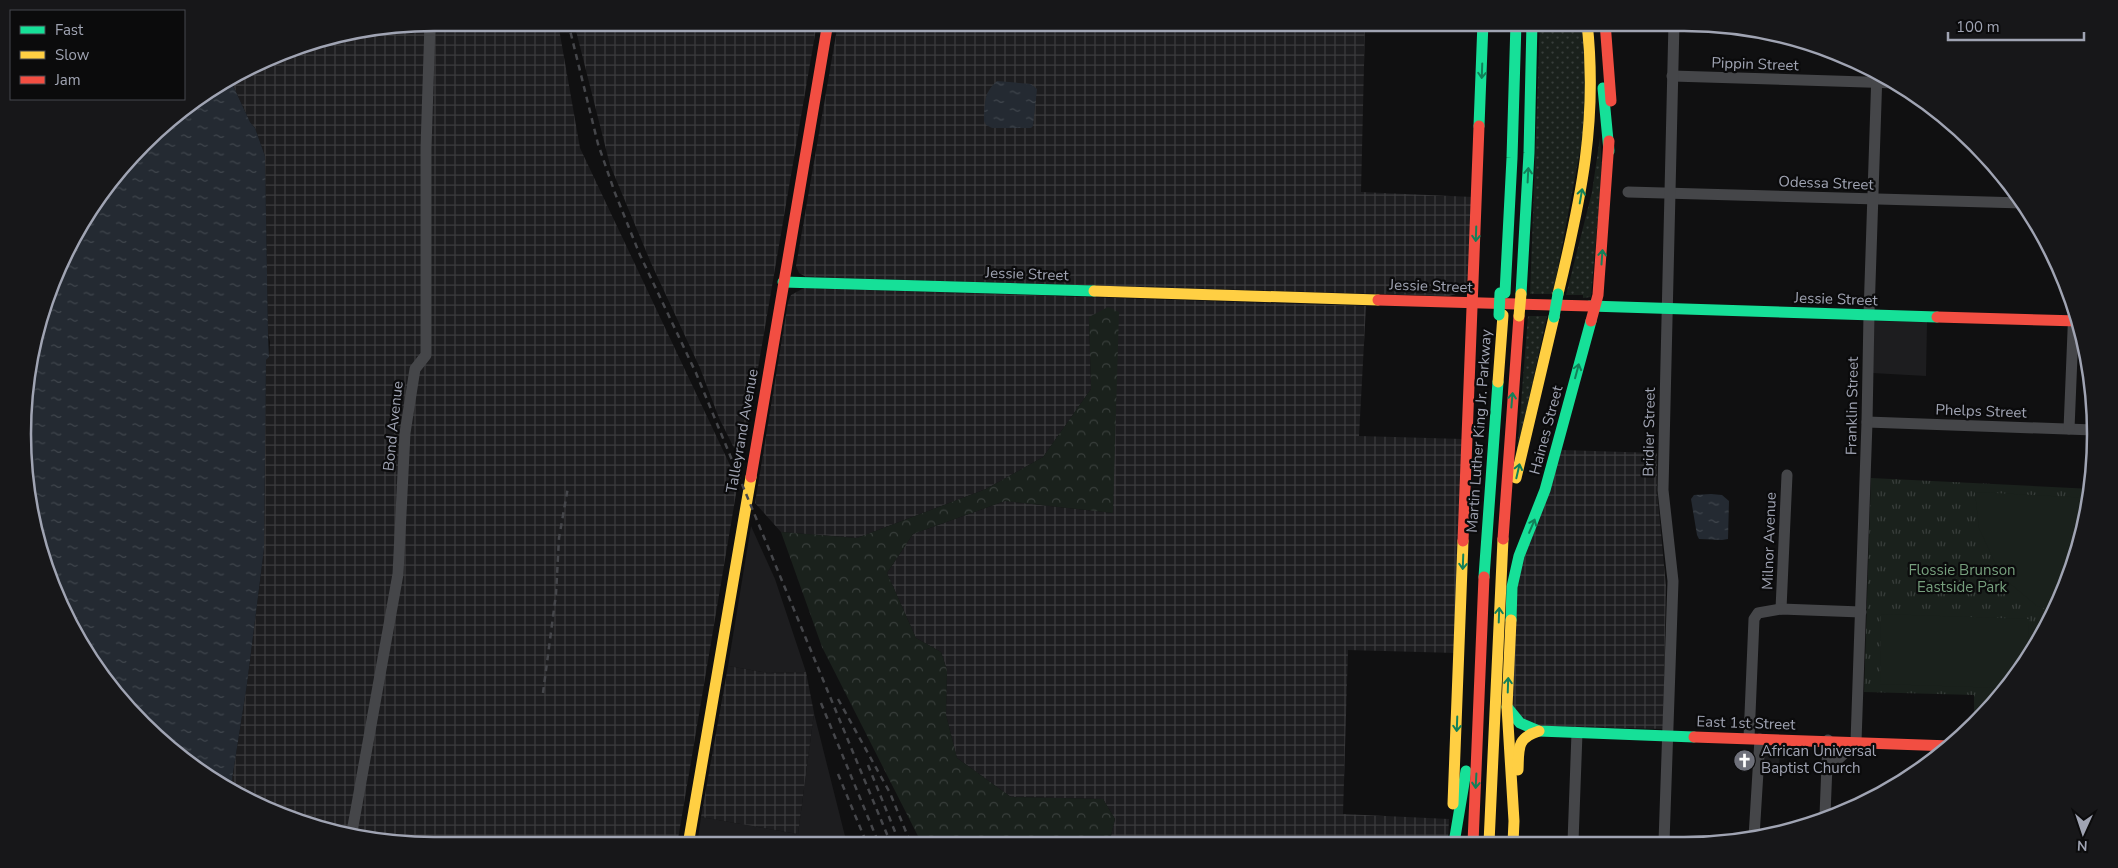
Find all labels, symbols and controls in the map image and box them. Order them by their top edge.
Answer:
legend [10,10,185,100]
scale bar [1948,10,2084,42]
text: 100 m [1956,17,2000,37]
text: Fast [55,20,84,40]
text: Slow [55,45,90,65]
street label: Pippin Street [1711,52,1800,76]
one-way arrow [1477,63,1486,79]
text: Jam [54,70,81,90]
one-way arrow [1523,167,1532,183]
street label: Odessa Street [1778,171,1875,195]
one-way arrow [1577,188,1587,204]
one-way arrow [1471,225,1480,241]
one-way arrow [1597,250,1606,266]
street label: Jessie Street [984,263,1070,285]
street label: Jessie Street [1388,275,1474,297]
street label: Jessie Street [1793,288,1879,310]
street label: Martin Luther King Jr. Parkway [1462,328,1496,533]
street label: Franklin Street [1841,356,1863,455]
one-way arrow [1573,363,1583,379]
street label: Talleyrand Avenue [721,367,763,495]
street label: Bond Avenue [378,380,408,472]
street label: Haines Street [1525,383,1568,477]
street label: Bridier Street [1638,386,1660,477]
one-way arrow [1508,392,1517,408]
street label: Phelps Street [1935,399,2028,423]
one-way arrow [1514,464,1523,480]
street label: Milnor Avenue [1757,492,1781,590]
one-way arrow [1528,519,1537,534]
one-way arrow [1459,553,1468,569]
park label: Flossie Brunson Eastside Park [1908,560,2016,597]
one-way arrow [1494,607,1504,623]
one-way arrow [1503,678,1512,694]
street label: East 1st Street [1696,711,1797,735]
one-way arrow [1453,716,1462,732]
place label: African Universal Baptist Church [1761,741,1877,778]
church icon: African Universal Baptist Church [1733,748,1757,772]
one-way arrow [1471,773,1480,789]
north arrow [2058,808,2108,858]
text: N [2077,836,2088,855]

